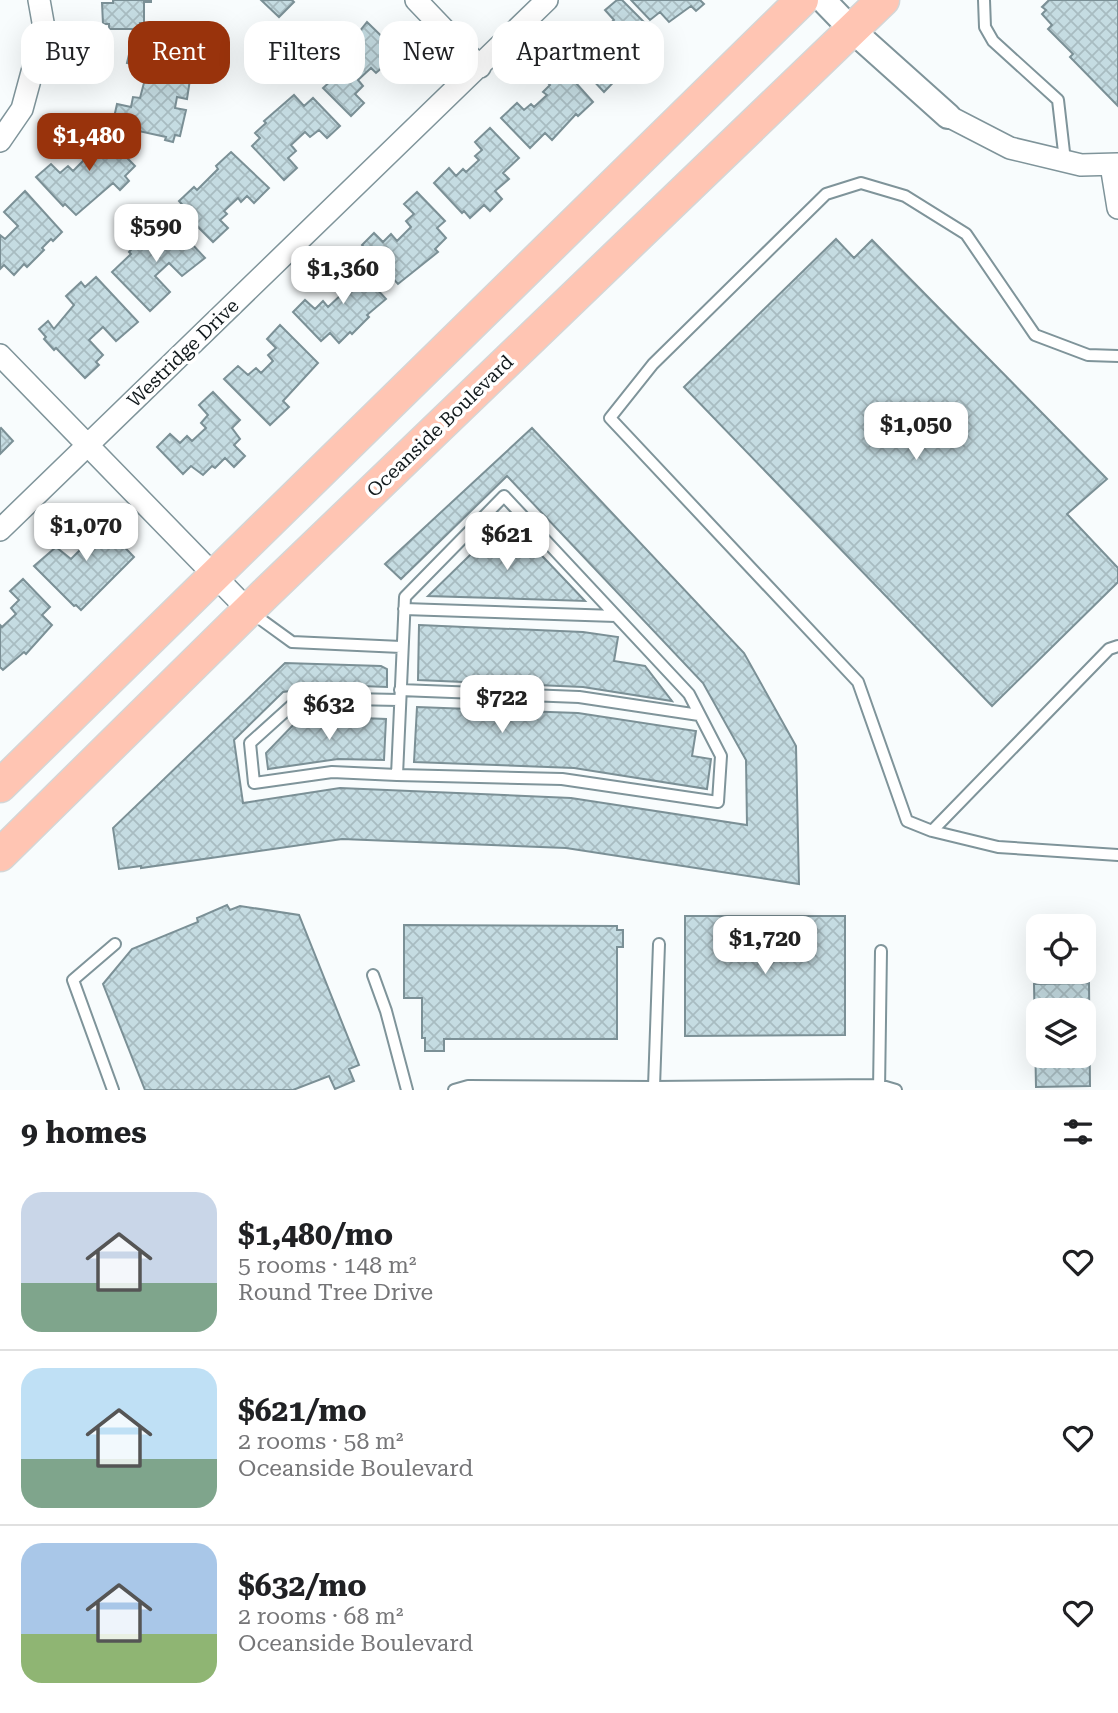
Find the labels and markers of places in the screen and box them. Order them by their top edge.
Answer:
pin: $1,480 [32,114,146,173]
pin: $590 [115,204,197,264]
pin: $1,360 [286,246,400,306]
pin: $1,050 [859,402,973,462]
pin: $1,070 [29,504,143,563]
pin: $621 [466,512,548,572]
pin: $722 [461,676,543,735]
pin: $632 [288,682,370,742]
pin: $1,720 [708,916,822,976]

